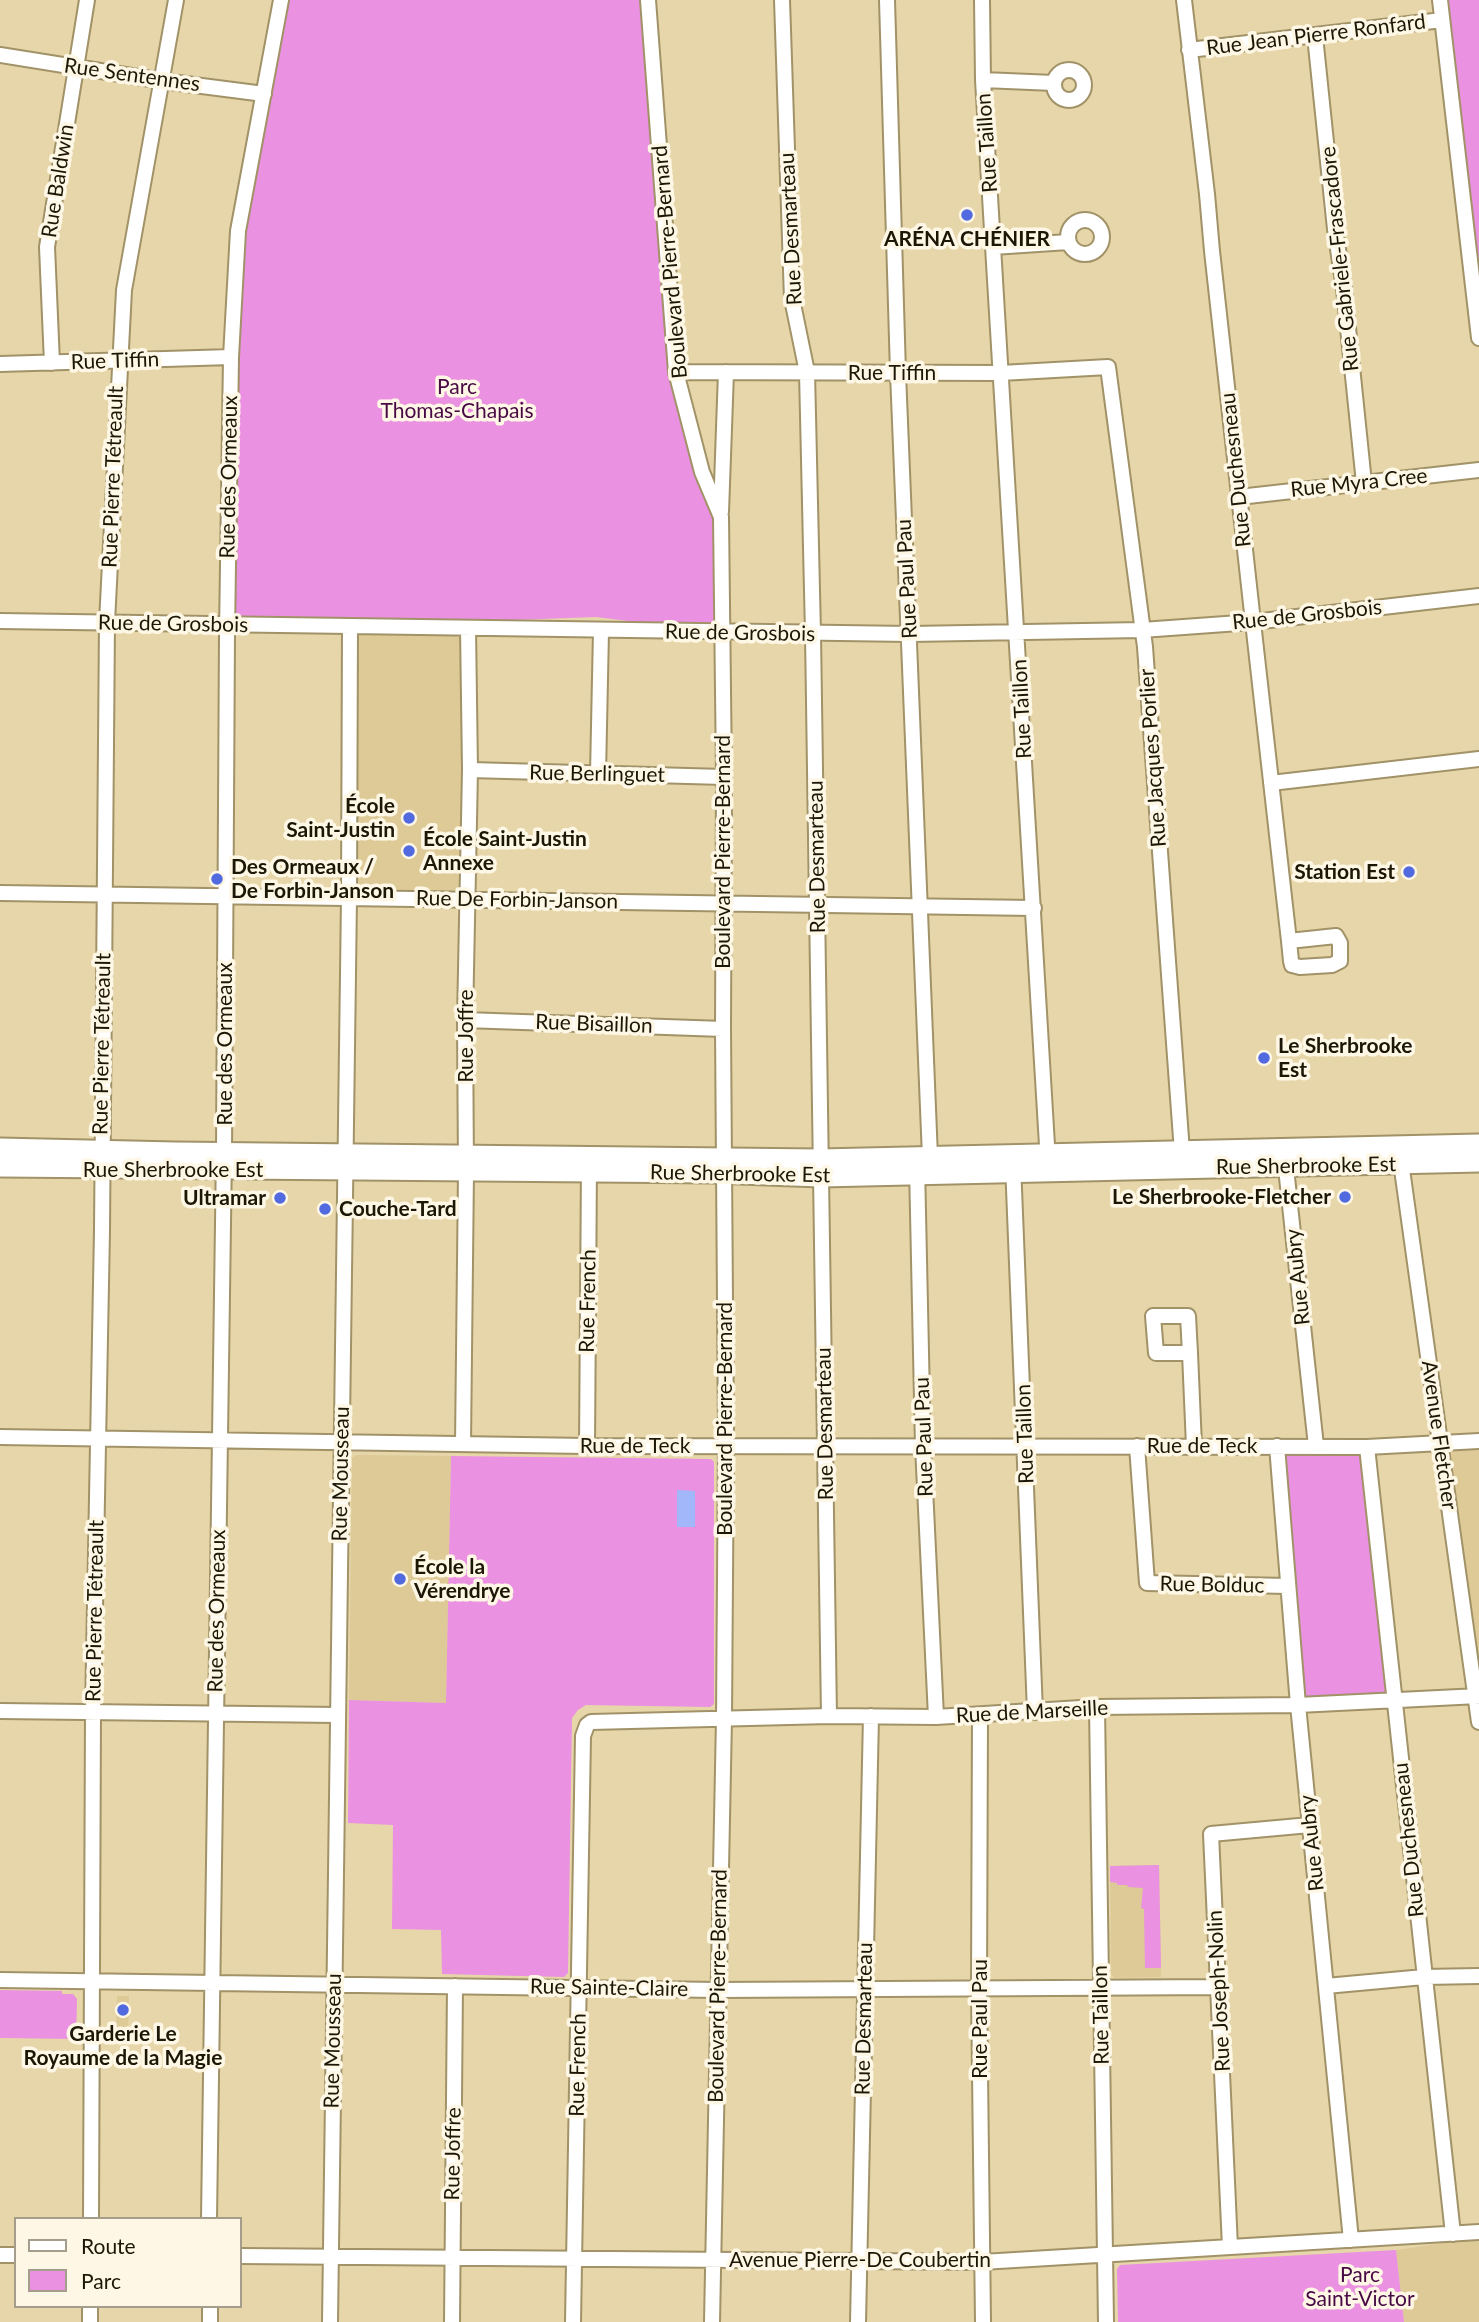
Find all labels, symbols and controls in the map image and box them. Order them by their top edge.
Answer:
street label: Rue Jean Pierre Ronfard [1205,9,1427,61]
street label: Rue Sentennes [62,53,202,97]
street label: Rue Taillon [971,92,1003,194]
street label: Rue Baldwin [37,122,79,240]
street label: Boulevard Pierre-Bernard [647,144,693,380]
street label: Rue Gabriele-Frascadore [1316,145,1364,373]
street label: Rue Desmarteau [774,152,808,306]
marker: ARÉNA CHÉNIER [959,207,975,223]
place label: ARÉNA CHÉNIER [884,226,1050,252]
street label: Rue Tiffin [70,347,160,375]
street label: Rue Tiffin [848,360,936,386]
park label: Parc Thomas-Chapais [381,374,533,424]
street label: Rue Pierre Tétreault [97,386,129,568]
street label: Rue Duchesneau [1215,391,1257,549]
street label: Rue des Ormeaux [215,395,243,559]
street label: Rue Myra Cree [1289,463,1429,503]
street label: Rue Paul Pau [891,518,923,640]
street label: Rue de Grosbois [1231,595,1383,635]
street label: Rue de Grosbois [98,610,248,638]
street label: Rue de Grosbois [665,619,815,647]
street label: Rue Taillon [1007,658,1037,760]
street label: Rue Jacques Porlier [1134,668,1172,848]
street label: Boulevard Pierre-Bernard [710,735,736,969]
street label: Rue Berlinguet [529,760,665,788]
street label: Rue Desmarteau [803,780,831,934]
place label: École Saint-Justin [286,793,395,843]
marker: École Saint-Justin [401,810,417,826]
place label: École Saint-Justin Annexe [423,826,587,876]
marker: École Saint-Justin Annexe [401,843,417,859]
place label: Des Ormeaux / De Forbin-Janson [231,854,394,904]
place label: Station Est [1294,859,1395,885]
marker: Station Est [1401,864,1417,880]
marker: Des Ormeaux / De Forbin-Janson [209,871,225,887]
street label: Rue De Forbin-Janson [416,886,618,914]
street label: Rue Pierre Tétreault [88,953,116,1135]
street label: Rue des Ormeaux [212,962,238,1126]
street label: Rue Joffre [453,989,479,1083]
street label: Rue Bisaillon [535,1009,653,1039]
place label: Le Sherbrooke Est [1278,1033,1412,1083]
marker: Le Sherbrooke Est [1256,1050,1272,1066]
street label: Rue Sherbrooke Est [1216,1152,1396,1180]
street label: Rue Sherbrooke Est [83,1157,263,1183]
street label: Rue Sherbrooke Est [650,1160,830,1188]
place label: Le Sherbrooke-Fletcher [1112,1184,1331,1210]
place label: Ultramar [183,1185,266,1211]
marker: Le Sherbrooke-Fletcher [1337,1189,1353,1205]
marker: Ultramar [272,1190,288,1206]
place label: Couche-Tard [339,1196,457,1222]
marker: Couche-Tard [317,1201,333,1217]
street label: Rue Aubry [1280,1228,1316,1326]
street label: Rue French [574,1249,602,1353]
street label: Boulevard Pierre-Bernard [712,1302,738,1536]
street label: Rue Desmarteau [811,1347,839,1501]
street label: Avenue Fletcher [1416,1359,1462,1511]
street label: Rue Paul Pau [909,1377,939,1497]
street label: Rue Taillon [1011,1384,1039,1484]
street label: Rue Mousseau [327,1406,355,1542]
street label: Rue de Teck [580,1433,690,1459]
street label: Rue de Teck [1147,1433,1257,1459]
street label: Rue Pierre Tétreault [81,1520,109,1702]
street label: Rue des Ormeaux [203,1529,231,1693]
place label: École la Vérendrye [414,1554,510,1604]
marker: École la Vérendrye [392,1571,408,1587]
street label: Rue Bolduc [1159,1571,1265,1599]
street label: Rue de Marseille [955,1695,1109,1729]
street label: Rue Duchesneau [1388,1761,1430,1919]
street label: Rue Aubry [1294,1794,1330,1892]
street label: Boulevard Pierre-Bernard [703,1869,733,2103]
street label: Rue Joseph-Nolin [1202,1909,1236,2073]
street label: Rue Desmarteau [850,1942,878,2096]
street label: Rue Paul Pau [967,1959,993,2079]
street label: Rue Taillon [1088,1965,1114,2065]
street label: Rue Mousseau [319,1973,347,2109]
street label: Rue Sainte-Claire [530,1974,688,2002]
marker: Garderie Le Royaume de la Magie [115,2002,131,2018]
street label: Rue French [564,2013,592,2117]
place label: Garderie Le Royaume de la Magie [24,2021,222,2071]
street label: Rue Joffre [440,2107,466,2201]
legend [14,2217,242,2308]
text: Route [81,2233,136,2258]
street label: Avenue Pierre-De Coubertin [729,2247,991,2273]
park label: Parc Saint-Victor [1305,2262,1415,2312]
text: Parc [81,2268,121,2293]

